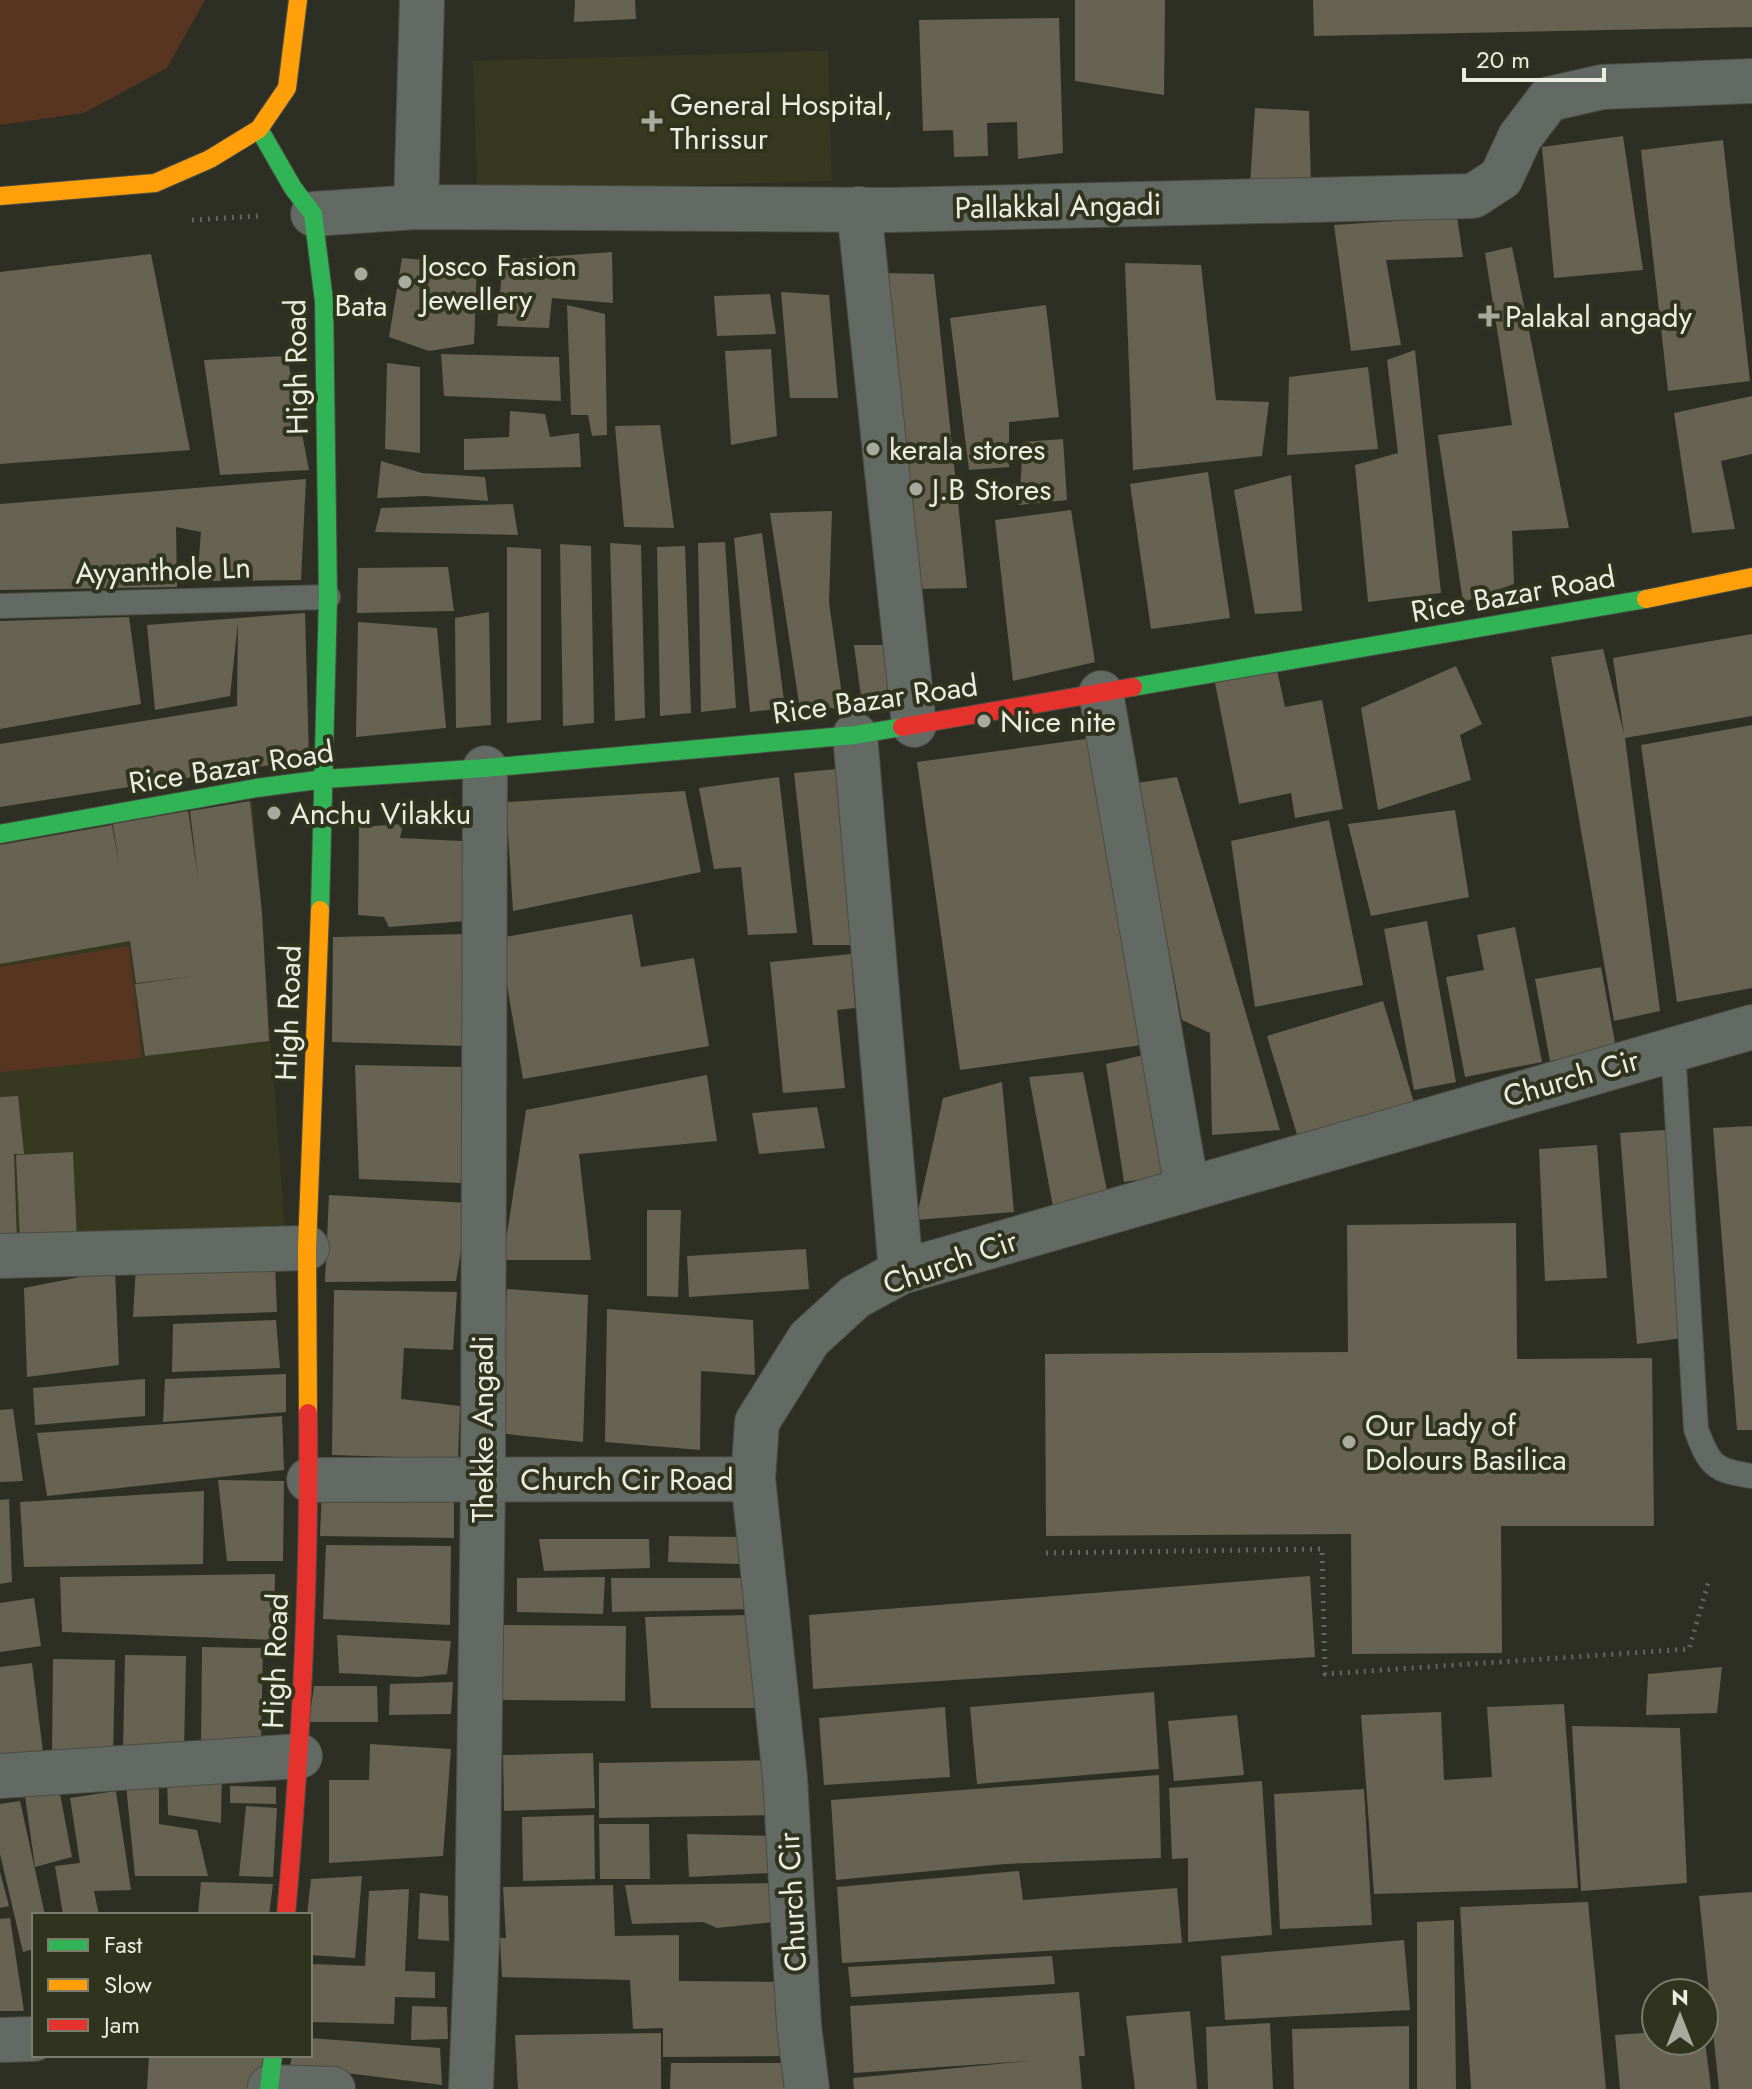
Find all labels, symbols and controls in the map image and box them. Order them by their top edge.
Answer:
scale bar [1464,32,1604,82]
text: 20 m [1476,42,1530,77]
place label: General Hospital, Thrissur [670,83,893,160]
marker: General Hospital, Thrissur [641,110,663,132]
street label: Pallakkal Angadi [954,183,1162,229]
place label: Josco Fasion Jewellery [417,244,577,321]
marker: Bata [352,265,370,283]
marker: Josco Fasion Jewellery [396,273,414,291]
place label: Bata [335,284,387,327]
place label: Palakal angady [1505,295,1693,338]
street label: High Road [273,299,319,435]
marker: Palakal angady [1480,307,1498,325]
place label: kerala stores [889,428,1045,471]
marker: kerala stores [864,440,882,458]
place label: J.B Stores [928,468,1051,511]
marker: J.B Stores [907,480,925,498]
street label: Ayyanthole Ln [74,545,252,595]
street label: Rice Bazar Road [1407,555,1619,633]
street label: Rice Bazar Road [770,663,980,735]
place label: Nice nite [1000,700,1116,743]
marker: Nice nite [975,712,993,730]
street label: Rice Bazar Road [126,730,336,804]
place label: Anchu Vilakku [290,792,471,835]
marker: Anchu Vilakku [265,804,283,822]
street label: High Road [264,944,312,1082]
street label: Church Cir [1498,1038,1645,1118]
street label: Church Cir [877,1219,1024,1305]
street label: Thekke Angadi [461,1335,504,1523]
place label: Our Lady of Dolours Basilica [1365,1404,1567,1481]
marker: Our Lady of Dolours Basilica [1340,1433,1358,1451]
street label: Church Cir Road [520,1458,734,1501]
street label: High Road [251,1592,299,1730]
street label: Church Cir [767,1830,817,1973]
legend [32,1913,312,2057]
text: Fast [104,1927,142,1962]
text: Slow [104,1967,152,2002]
north arrow [1640,1977,1720,2057]
text: N [1671,1981,1689,2013]
text: Jam [101,2007,140,2042]

